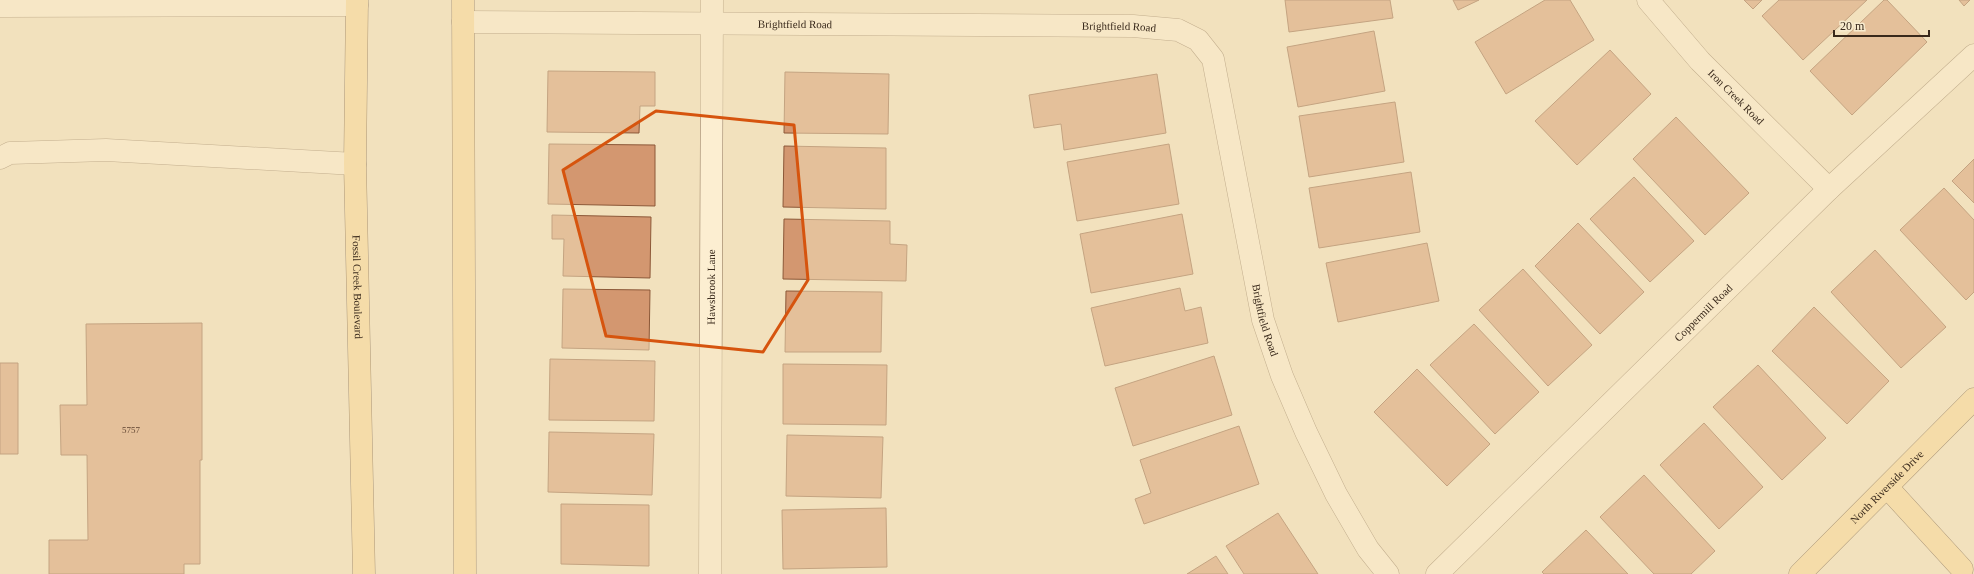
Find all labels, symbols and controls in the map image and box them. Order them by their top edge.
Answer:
scale bar [1834,12,1929,38]
street label: Brightfield Road [758,18,833,30]
text: 20 m [1840,19,1865,33]
street label: Brightfield Road [1082,20,1157,34]
street label: Iron Creek Road [1706,67,1767,127]
street label: Fossil Creek Boulevard [351,235,365,340]
street label: Hawsbrook Lane [705,249,717,325]
street label: Coppermill Road [1672,281,1735,344]
street label: Brightfield Road [1250,283,1281,358]
house number: 5757 [122,425,141,435]
street label: North Riverside Drive [1848,448,1926,526]

